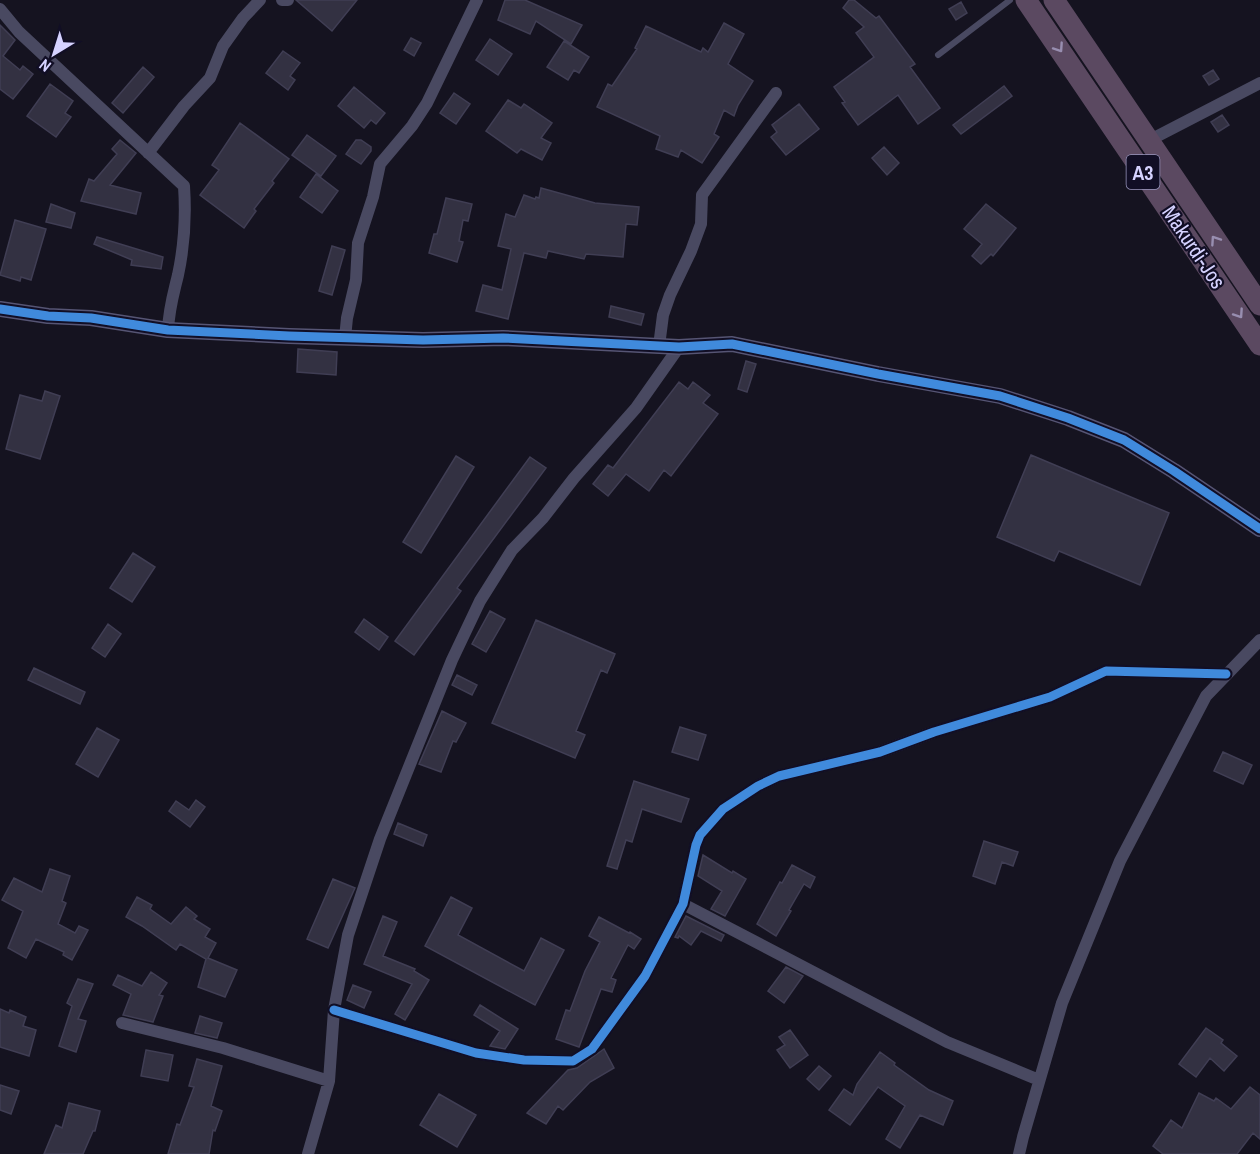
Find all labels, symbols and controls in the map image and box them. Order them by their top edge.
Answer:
north arrow [24,24,84,84]
one-way arrow [1052,42,1063,53]
text: N [34,54,55,77]
road number: A3 [1126,155,1160,189]
street label: Makurdi-Jos [1155,200,1233,294]
one-way arrow [1211,235,1222,246]
one-way arrow [1232,307,1243,318]

